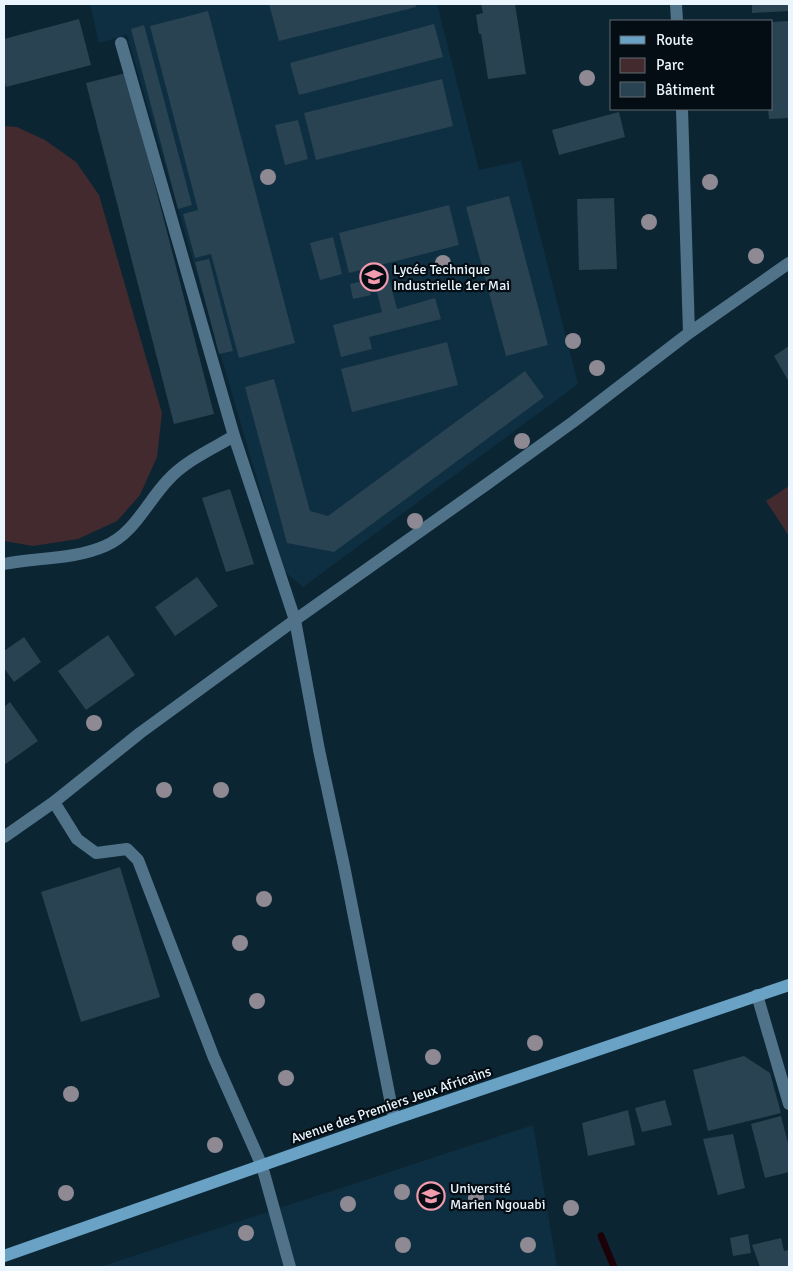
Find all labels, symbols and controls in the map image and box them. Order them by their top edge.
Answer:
legend [610,20,773,110]
text: Route [656,31,693,49]
text: Parc [656,56,684,74]
text: Bâtiment [656,81,715,99]
place label: Lycée Technique Industrielle 1er Mai [393,261,510,294]
school or university icon: Lycée Technique Industrielle 1er Mai [359,262,389,292]
street label: Avenue des Premiers Jeux Africains [289,1063,493,1147]
place label: Université Marien Ngouabi [450,1180,545,1213]
school or university icon: Université Marien Ngouabi [416,1181,446,1211]

